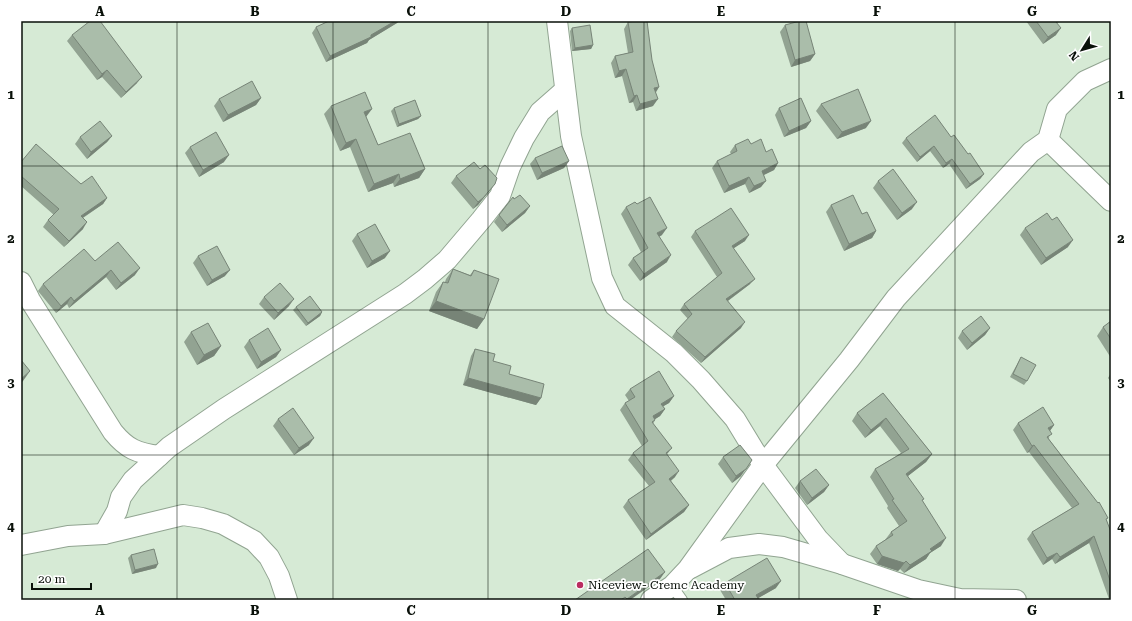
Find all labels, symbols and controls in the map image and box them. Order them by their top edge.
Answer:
text: A [95,4,105,19]
text: B [250,4,260,19]
text: C [406,4,416,19]
text: D [561,4,571,19]
text: E [717,4,725,19]
text: F [873,4,881,19]
text: G [1027,4,1037,19]
north arrow [1062,30,1102,70]
text: N [1066,48,1082,63]
text: 1 [7,87,15,102]
text: 1 [1117,87,1125,102]
text: 2 [7,231,15,246]
text: 2 [1117,231,1125,246]
text: 3 [7,375,15,390]
text: 3 [1117,375,1125,390]
text: 4 [7,519,15,534]
text: 4 [1117,519,1125,534]
scale bar [32,565,91,591]
text: 20 m [38,572,65,586]
place label: Niceview- Cremc Academy [588,578,745,592]
marker: Niceview- Cremc Academy [575,580,585,590]
text: A [95,603,105,618]
text: B [250,603,260,618]
text: C [406,603,416,618]
text: D [561,603,571,618]
text: E [717,603,725,618]
text: F [873,603,881,618]
text: G [1027,603,1037,618]

